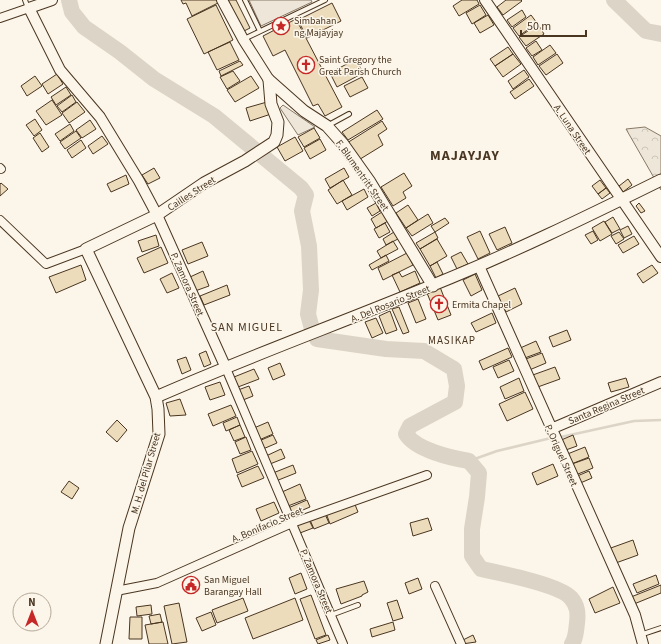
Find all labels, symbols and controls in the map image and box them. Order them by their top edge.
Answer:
scale bar [521,12,586,38]
place label: Simbahan ng Majayjay [294,14,343,40]
place icon: Simbahan ng Majayjay [271,16,291,36]
text: 50 m [527,18,551,35]
place label: Saint Gregory the Great Parish Church [319,53,401,79]
church icon: Saint Gregory the Great Parish Church [296,55,316,75]
street label: A. Luna Street [550,102,594,158]
street label: F. Blumentritt Street [332,137,392,215]
district label: MAJAYJAY [430,146,500,166]
street label: Cailles Street [165,173,219,215]
street label: P. Zamora Street [167,250,208,319]
street label: A. Del Rosario Street [349,281,433,326]
church icon: Ermita Chapel [429,294,449,314]
place label: Ermita Chapel [452,298,511,312]
district label: SAN MIGUEL [211,319,283,336]
district label: MASIKAP [428,333,476,348]
street label: Santa Regina Street [566,383,647,428]
street label: P. Origuel Street [541,422,581,489]
street label: M. H. del Pilar Street [128,430,164,516]
street label: A. Bonifacio Street [229,503,306,546]
street label: P. Zamora Street [296,547,336,616]
place label: San Miguel Barangay Hall [204,573,262,599]
public building icon: San Miguel Barangay Hall [181,575,201,595]
north arrow [12,592,52,632]
text: N [28,595,36,610]

